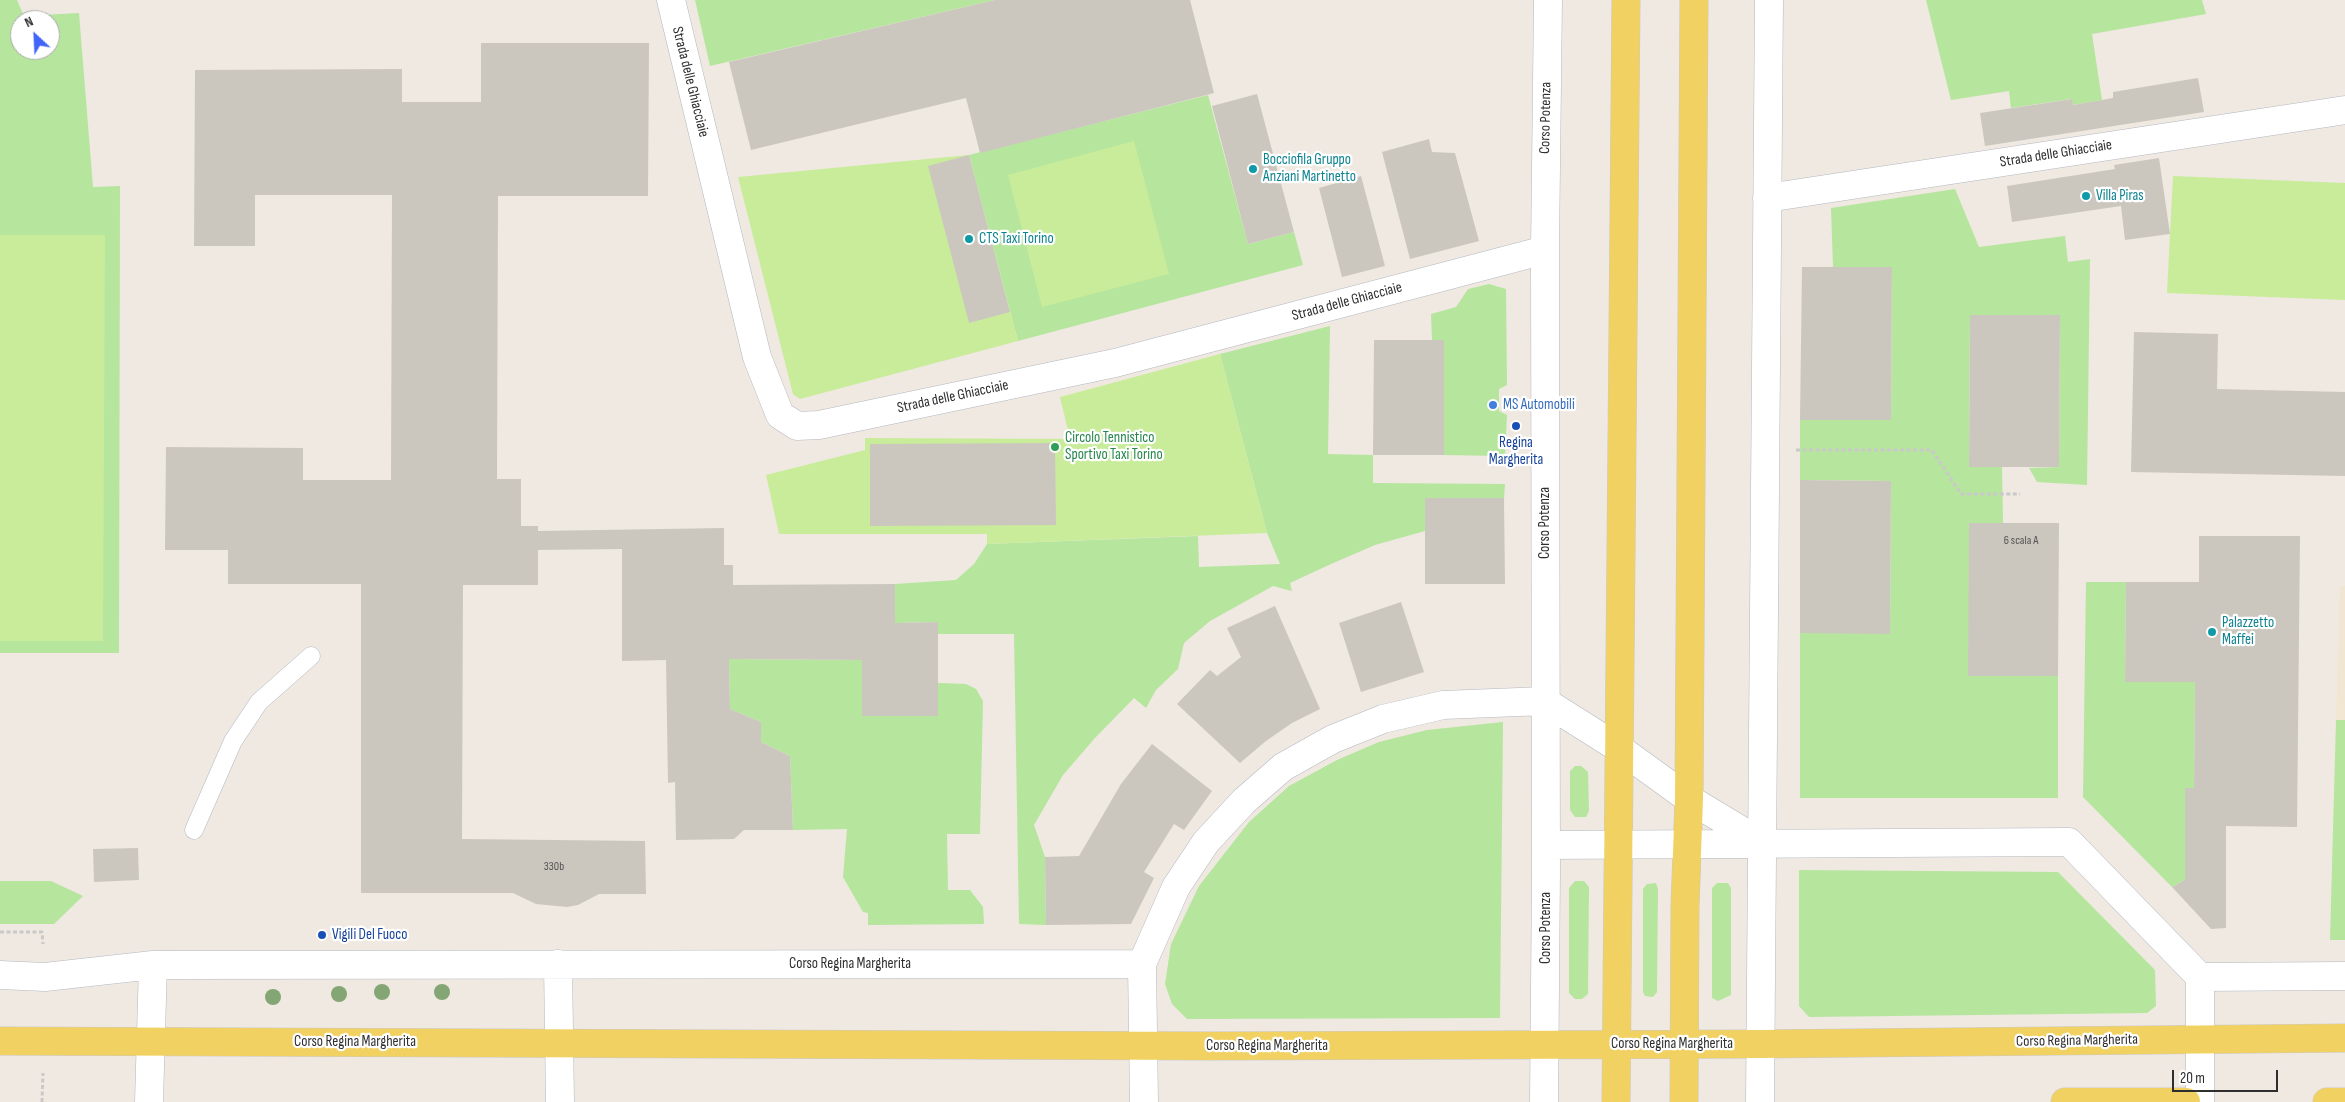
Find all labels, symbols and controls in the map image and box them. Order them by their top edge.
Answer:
north arrow [10,10,60,60]
text: N [22,13,36,31]
street label: Strada delle Ghiacciaie [668,25,712,139]
street label: Corso Potenza [1536,82,1556,154]
street label: Strada delle Ghiacciaie [1999,136,2113,172]
place label: Bocciofila Gruppo Anziani Martinetto [1263,151,1356,186]
marker: Bocciofila Gruppo Anziani Martinetto [1247,163,1259,175]
place label: Villa Piras [2096,187,2144,205]
marker: Villa Piras [2080,190,2092,202]
place label: CTS Taxi Torino [979,230,1054,248]
marker: CTS Taxi Torino [963,233,975,245]
street label: Strada delle Ghiacciaie [1290,279,1404,325]
street label: Strada delle Ghiacciaie [896,376,1010,418]
place label: MS Automobili [1503,396,1575,414]
marker: MS Automobili [1487,399,1499,411]
marker: Regina Margherita [1510,420,1522,432]
place label: Circolo Tennistico Sportivo Taxi Torino [1065,429,1163,464]
place label: Regina Margherita [1489,434,1543,469]
marker: Circolo Tennistico Sportivo Taxi Torino [1049,441,1061,453]
street label: Corso Potenza [1536,487,1554,559]
house number: 6 scala A [2004,534,2038,548]
place label: Palazzetto Maffei [2222,614,2274,649]
marker: Palazzetto Maffei [2206,626,2218,638]
house number: 330b [544,860,564,874]
street label: Corso Potenza [1537,892,1555,964]
place label: Vigili Del Fuoco [332,926,408,944]
marker: Vigili Del Fuoco [316,929,328,941]
street label: Corso Regina Margherita [789,955,911,973]
street label: Corso Regina Margherita [2016,1031,2138,1051]
street label: Corso Regina Margherita [294,1033,416,1051]
street label: Corso Regina Margherita [1611,1035,1733,1053]
street label: Corso Regina Margherita [1206,1037,1328,1055]
scale bar [2175,1060,2281,1092]
text: 20 m [2180,1069,2205,1088]

